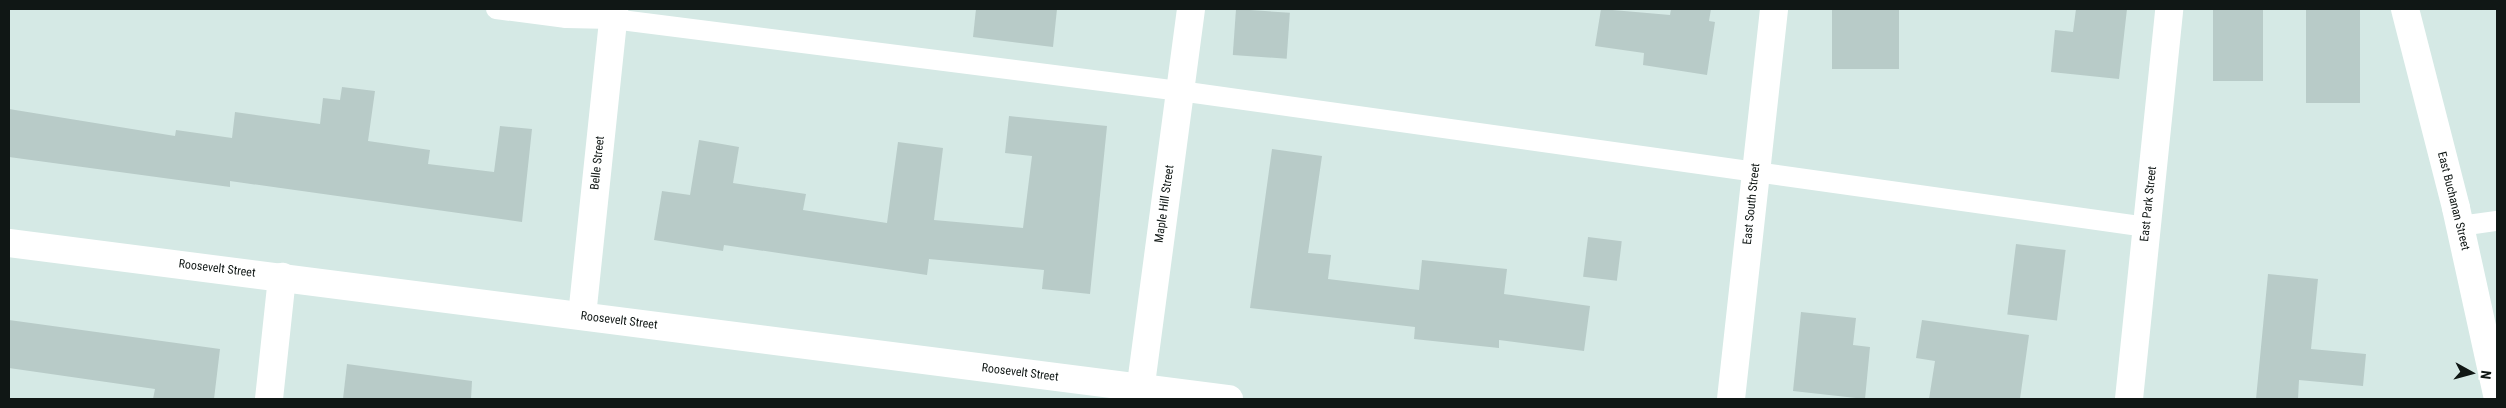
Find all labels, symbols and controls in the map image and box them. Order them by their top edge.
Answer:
street label: Belle Street [588,135,608,191]
street label: East Buchanan Street [2434,150,2472,252]
street label: East South Street [1741,163,1763,245]
street label: Maple Hill Street [1152,164,1178,244]
street label: East Park Street [2138,166,2160,242]
street label: Roosevelt Street [178,257,256,281]
street label: Roosevelt Street [580,309,658,333]
north arrow [2446,348,2496,398]
street label: Roosevelt Street [981,361,1059,385]
text: N [2477,370,2494,380]

